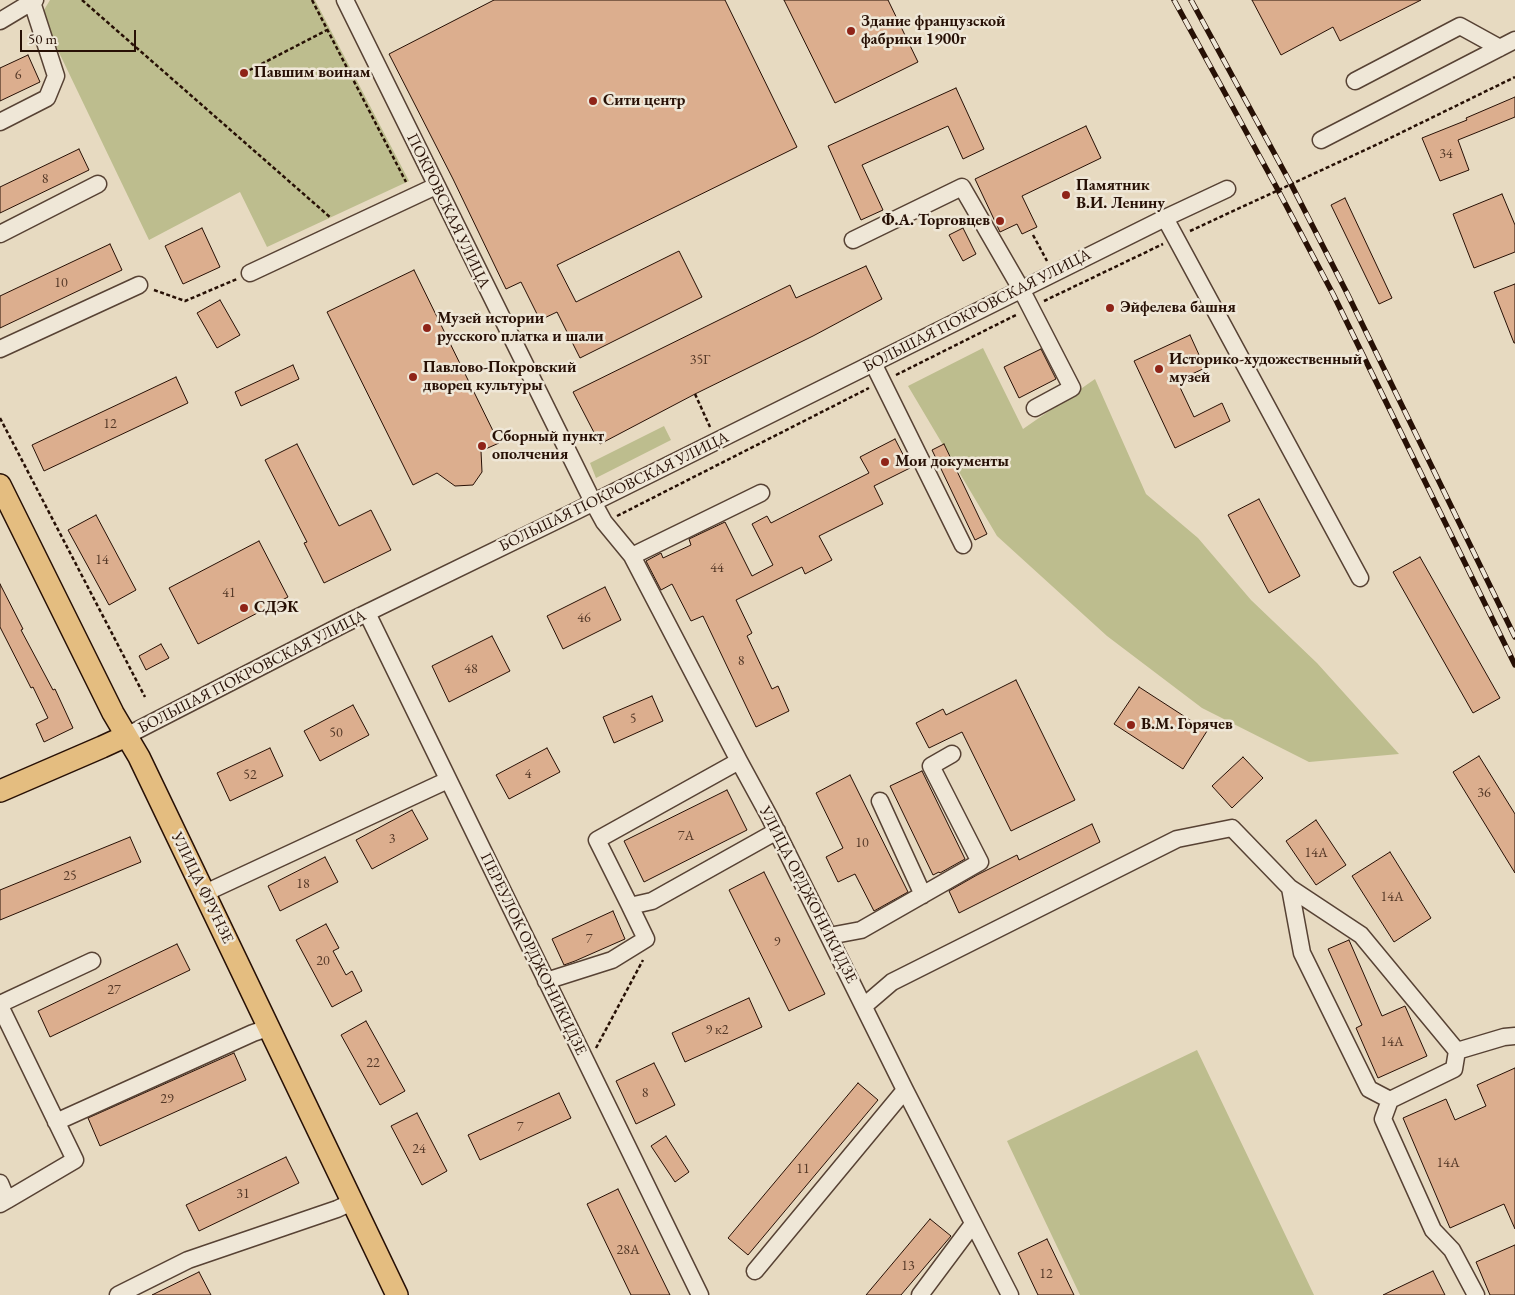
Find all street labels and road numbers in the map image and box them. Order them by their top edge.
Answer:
street label: ПОКРОВСКАЯ УЛИЦА [402,130,494,292]
street label: БОЛЬШАЯ ПОКРОВСКАЯ УЛИЦА [860,245,1094,377]
street label: БОЛЬШАЯ ПОКРОВСКАЯ УЛИЦА [496,428,732,556]
street label: БОЛЬШАЯ ПОКРОВСКАЯ УЛИЦА [135,606,369,738]
street label: УЛИЦА ОРДЖОНИКИДЗЕ [755,803,861,987]
street label: УЛИЦА ФРУНЗЕ [167,829,237,947]
street label: ПЕРЕУЛОК ОРДЖОНИКИДЗЕ [476,850,590,1058]

